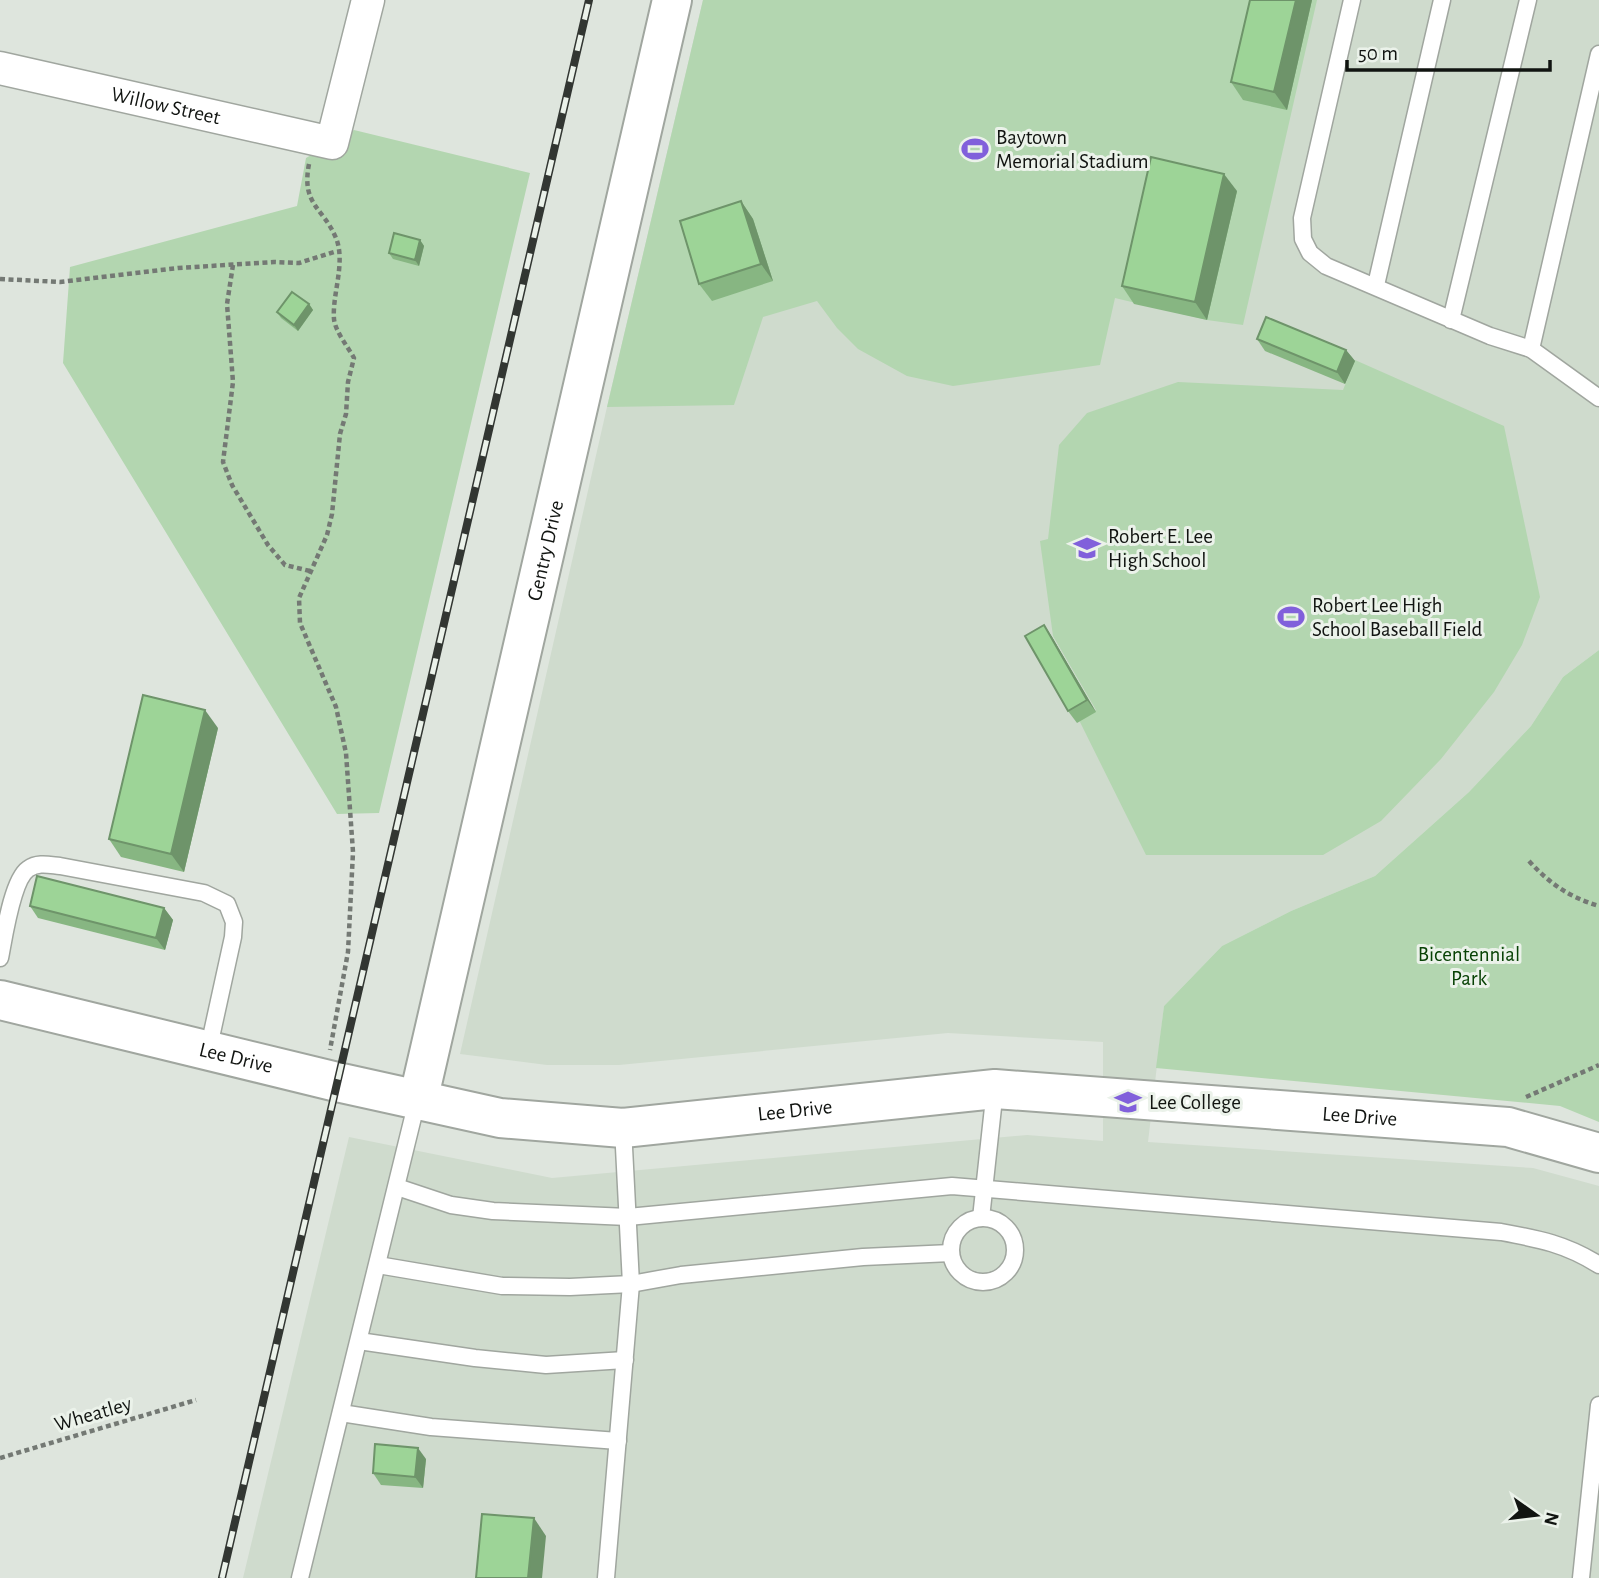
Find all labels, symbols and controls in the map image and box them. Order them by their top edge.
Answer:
scale bar [1347,28,1550,72]
text: 50 m [1358,43,1398,64]
street label: Willow Street [109,83,223,128]
place label: Baytown Memorial Stadium [996,127,1149,172]
sports icon: Baytown Memorial Stadium [960,134,990,164]
street label: Gentry Drive [523,498,567,603]
place label: Robert E. Lee High School [1108,526,1213,571]
school or university icon: Robert E. Lee High School [1072,533,1102,563]
place label: Robert Lee High School Baseball Field [1312,595,1483,640]
sports icon: Robert Lee High School Baseball Field [1276,602,1306,632]
park label: Bicentennial Park [1418,944,1520,989]
street label: Lee Drive [197,1038,275,1077]
school or university icon: Lee College [1113,1087,1143,1117]
place label: Lee College [1149,1092,1241,1113]
street label: Lee Drive [756,1096,833,1124]
street label: Lee Drive [1322,1103,1398,1129]
street label: Wheatley [52,1393,134,1435]
north arrow [1501,1480,1571,1550]
text: N [1540,1510,1562,1527]

